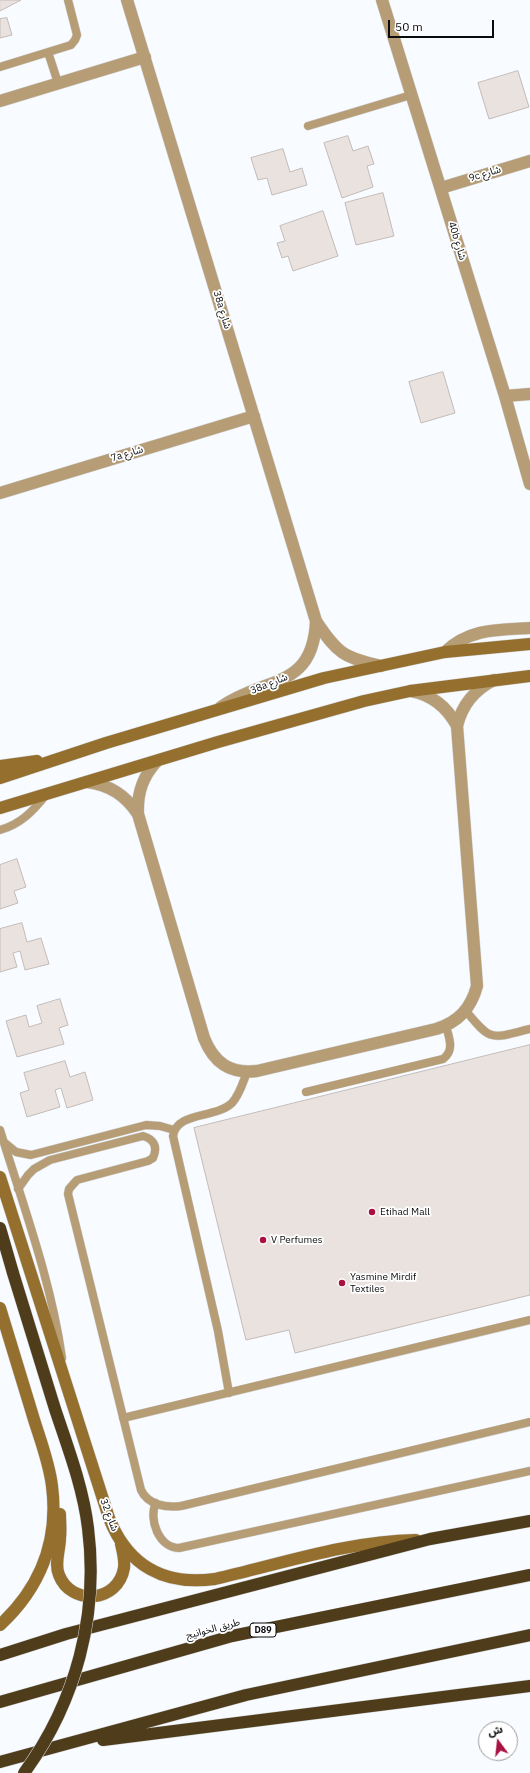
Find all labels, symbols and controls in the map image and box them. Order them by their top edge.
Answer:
scale bar [390,12,496,38]
text: 50 m [395,19,423,34]
street label: 9c شارع [468,163,502,185]
street label: 40b شارع [445,220,469,262]
street label: 38a شارع [211,290,233,330]
street label: 7a شارع [109,443,145,465]
street label: 38a شارع [249,671,289,697]
place label: Etihad Mall [380,1206,430,1218]
marker: Etihad Mall [367,1207,377,1217]
place label: V Perfumes [271,1234,323,1246]
marker: V Perfumes [258,1235,268,1245]
place label: Yasmine Mirdif Textiles [350,1271,416,1294]
marker: Yasmine Mirdif Textiles [337,1278,347,1288]
street label: شارع 32 [97,1497,121,1533]
street label: طريق الخوانيج [185,1616,241,1642]
road number: D89 [250,1623,276,1637]
north arrow [478,1721,518,1761]
text: ش [486,1722,504,1739]

